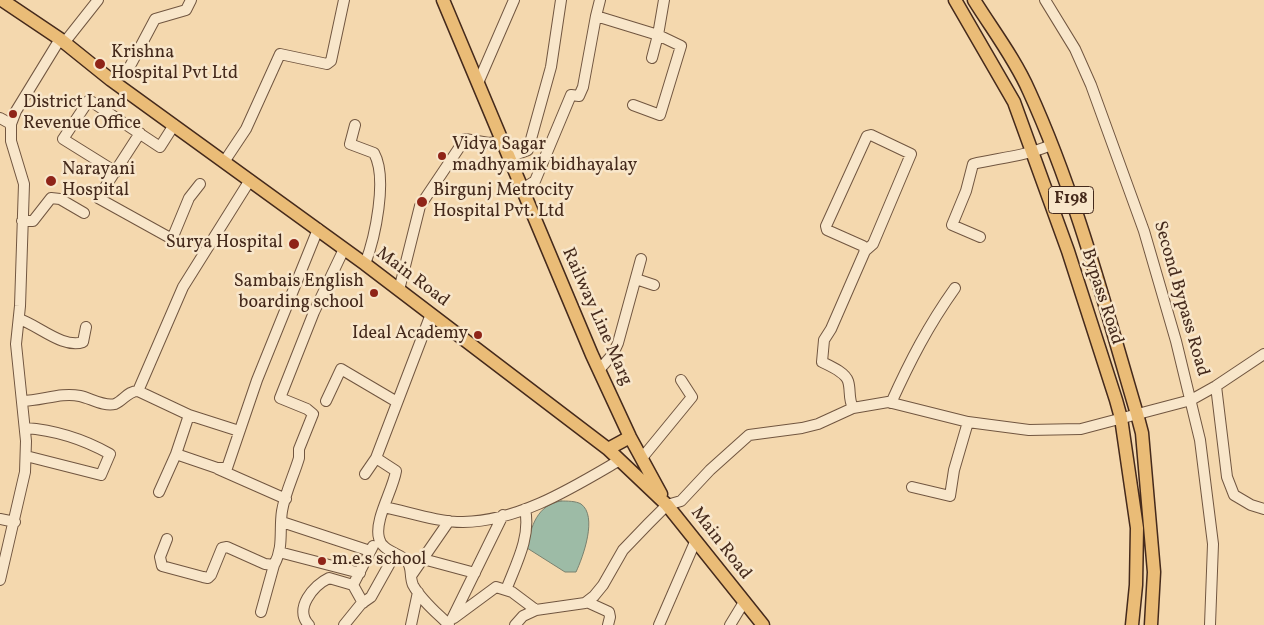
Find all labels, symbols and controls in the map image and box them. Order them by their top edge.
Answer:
place label: Krishna Hospital Pvt Ltd [111,43,238,86]
marker: Krishna Hospital Pvt Ltd [93,57,107,71]
place label: District Land Revenue Office [23,93,141,136]
marker: District Land Revenue Office [7,108,19,120]
place label: Vidya Sagar madhyamik bidhayalay [452,135,637,178]
marker: Vidya Sagar madhyamik bidhayalay [436,150,448,162]
place label: Narayani Hospital [62,160,135,202]
marker: Narayani Hospital [44,174,58,188]
place label: Birgunj Metrocity Hospital Pvt. Ltd [433,181,574,223]
road number: F198 [1048,186,1094,214]
marker: Birgunj Metrocity Hospital Pvt. Ltd [415,195,429,209]
street label: Second Bypass Road [1148,219,1212,379]
place label: Surya Hospital [166,233,283,255]
marker: Surya Hospital [287,237,301,251]
street label: Main Road [371,243,453,313]
street label: Railway Line Marg [556,245,636,389]
street label: Bypass Road [1075,246,1127,348]
place label: Sambais English boarding school [234,272,364,314]
marker: Sambais English boarding school [368,287,380,299]
place label: Ideal Academy [352,324,468,346]
marker: Ideal Academy [472,329,484,341]
street label: Main Road [685,503,755,585]
place label: m.e.s school [332,550,426,572]
marker: m.e.s school [316,555,328,567]

